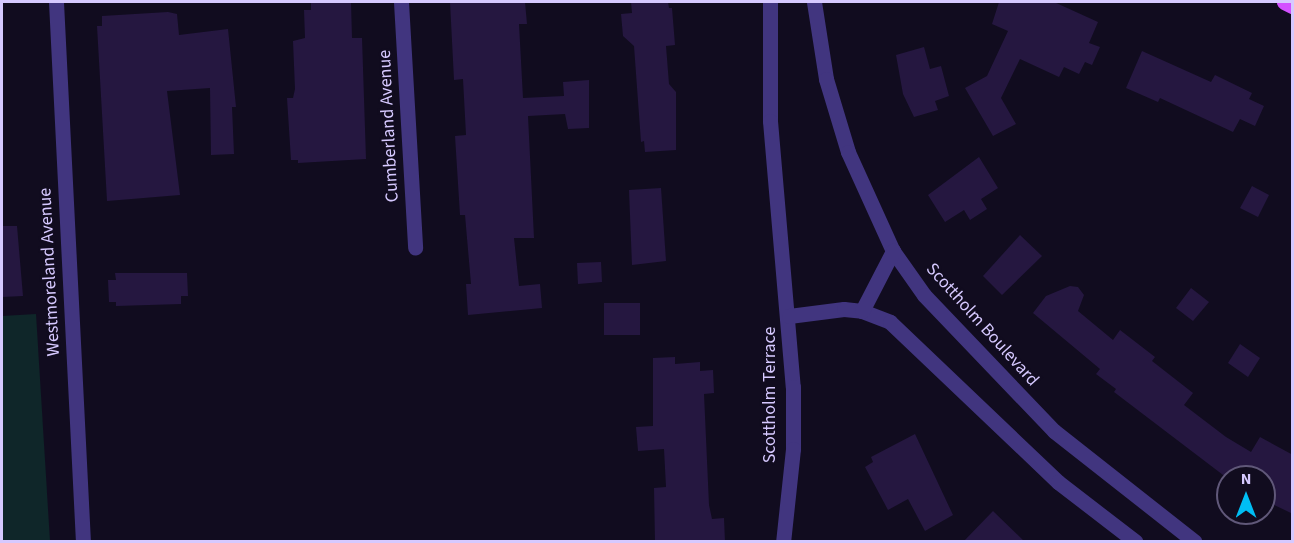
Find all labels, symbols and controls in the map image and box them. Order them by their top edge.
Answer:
street label: Cumberland Avenue [374,49,404,203]
street label: Westmoreland Avenue [35,187,65,357]
street label: Scottholm Boulevard [921,259,1043,391]
street label: Scottholm Terrace [759,327,781,463]
north arrow [1216,465,1276,525]
text: N [1241,468,1251,490]

